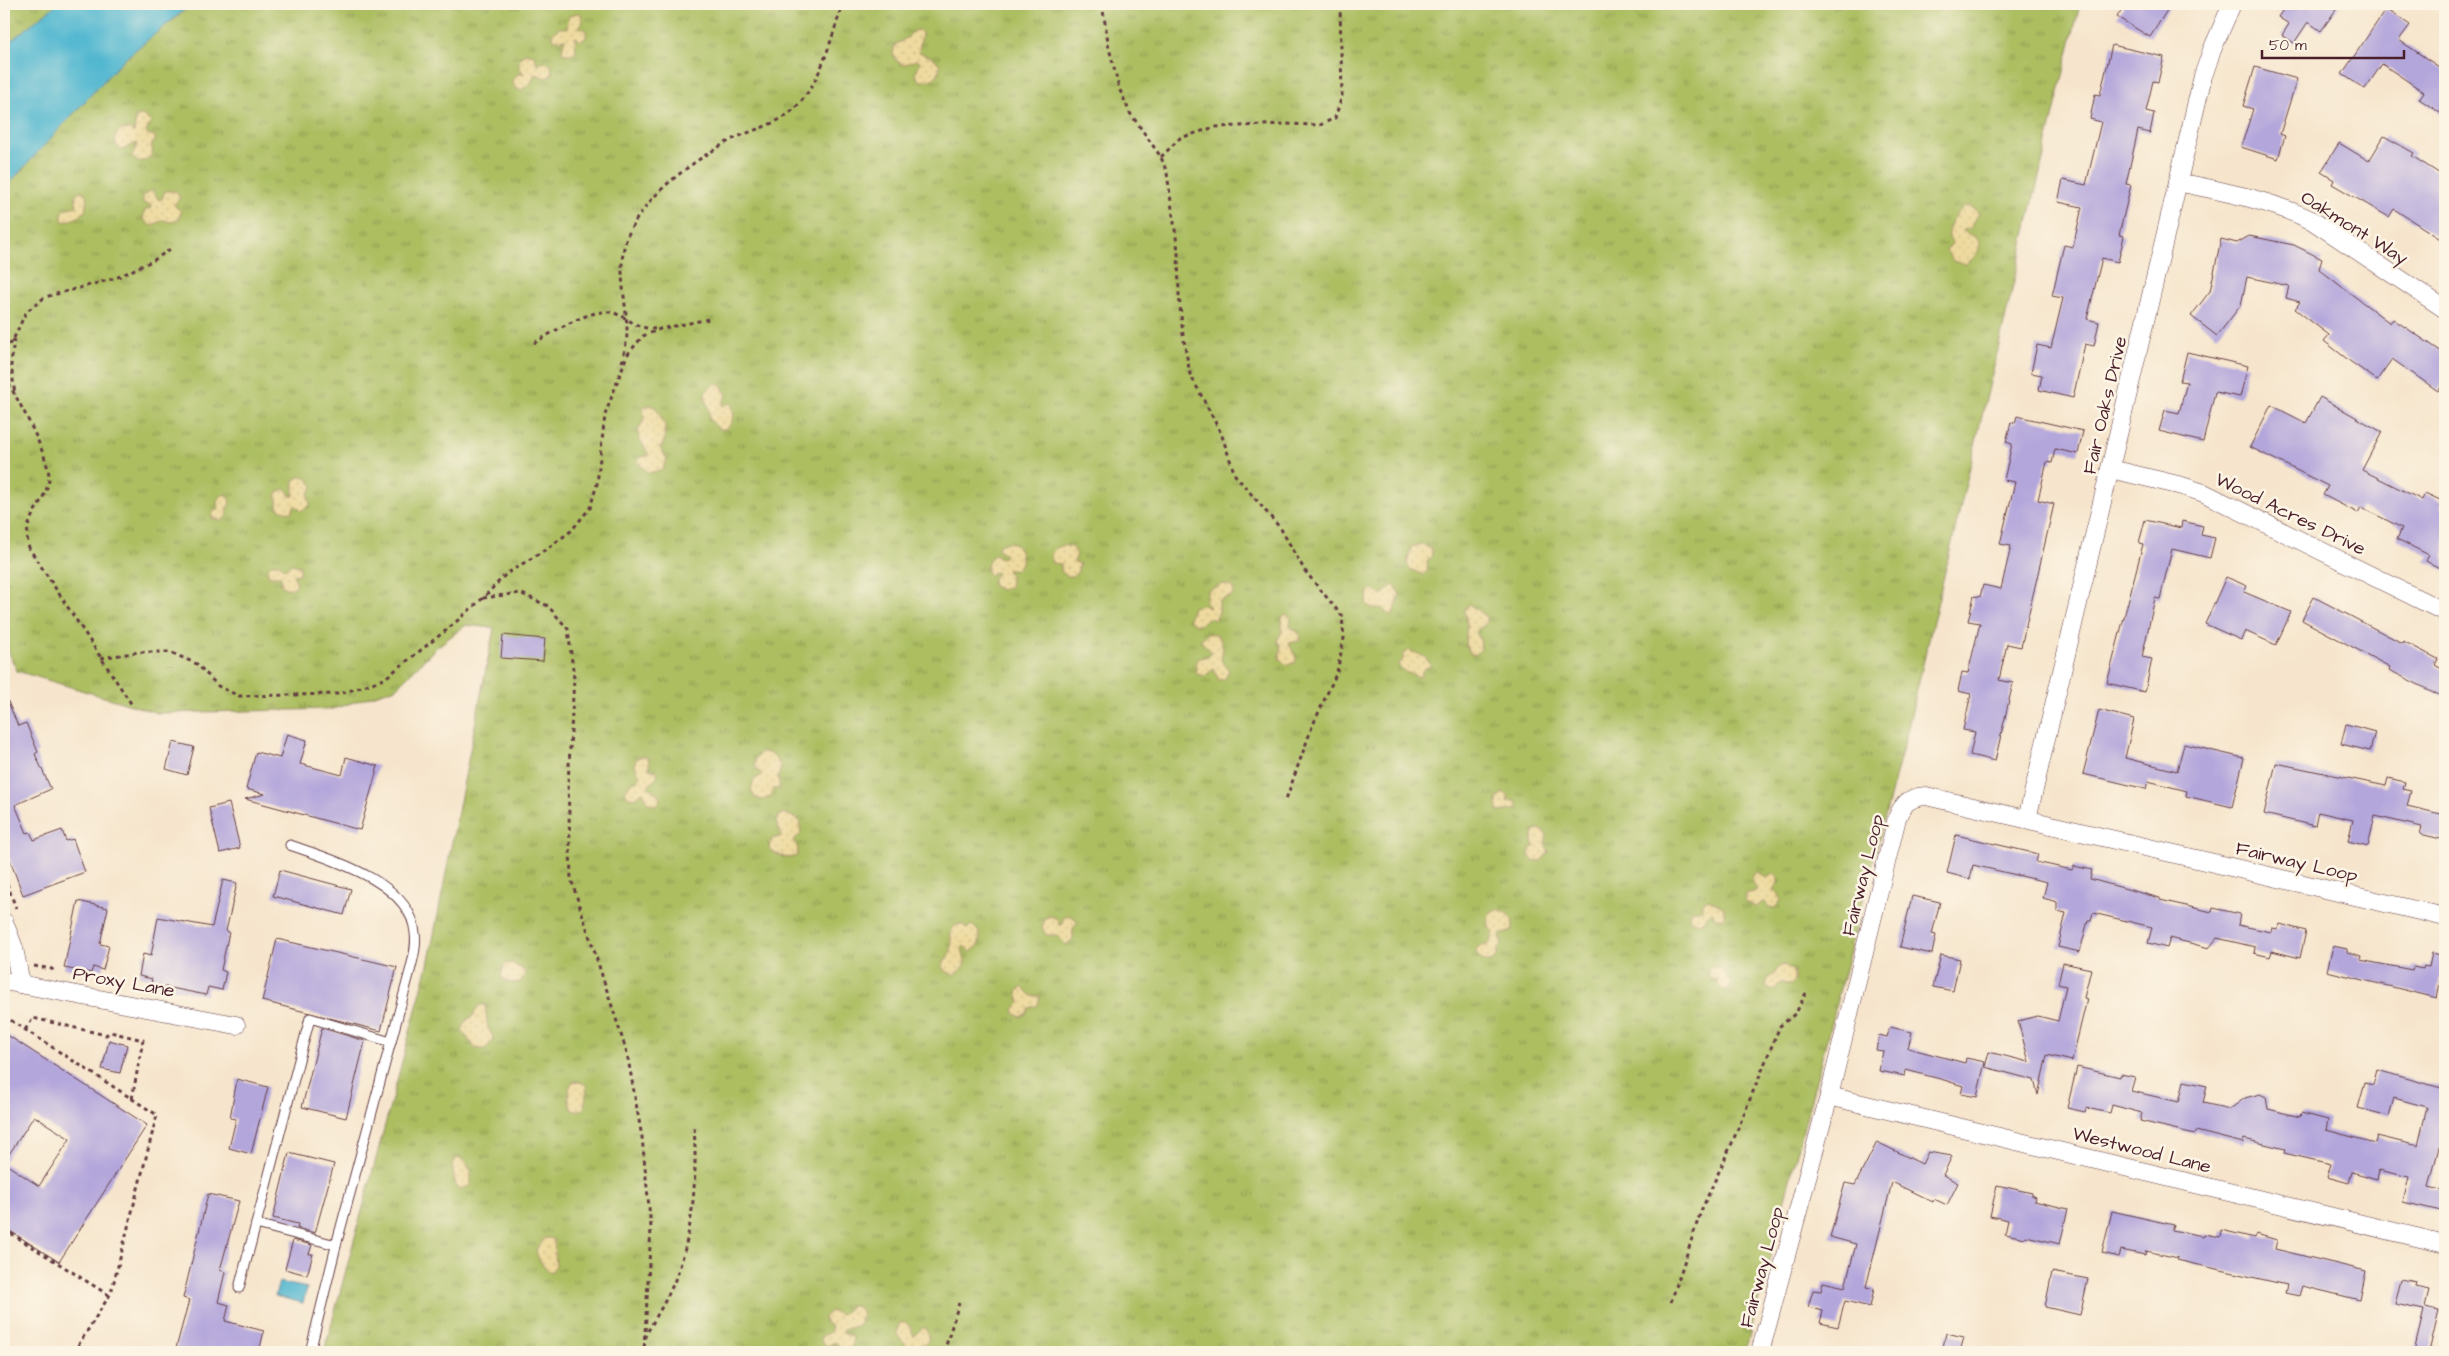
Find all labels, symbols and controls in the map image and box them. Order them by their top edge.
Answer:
scale bar [2262,28,2404,60]
text: 50 m [2269,35,2307,56]
street label: Oakmont Way [2295,184,2414,273]
street label: Fair Oaks Drive [2076,334,2134,477]
street label: Wood Acres Drive [2210,466,2370,563]
street label: Fairway Loop [1835,811,1893,939]
street label: Fairway Loop [2233,835,2361,891]
street label: Proxy Lane [71,960,177,1006]
street label: Westwood Lane [2069,1120,2214,1181]
street label: Fairway Loop [1733,1203,1793,1331]

